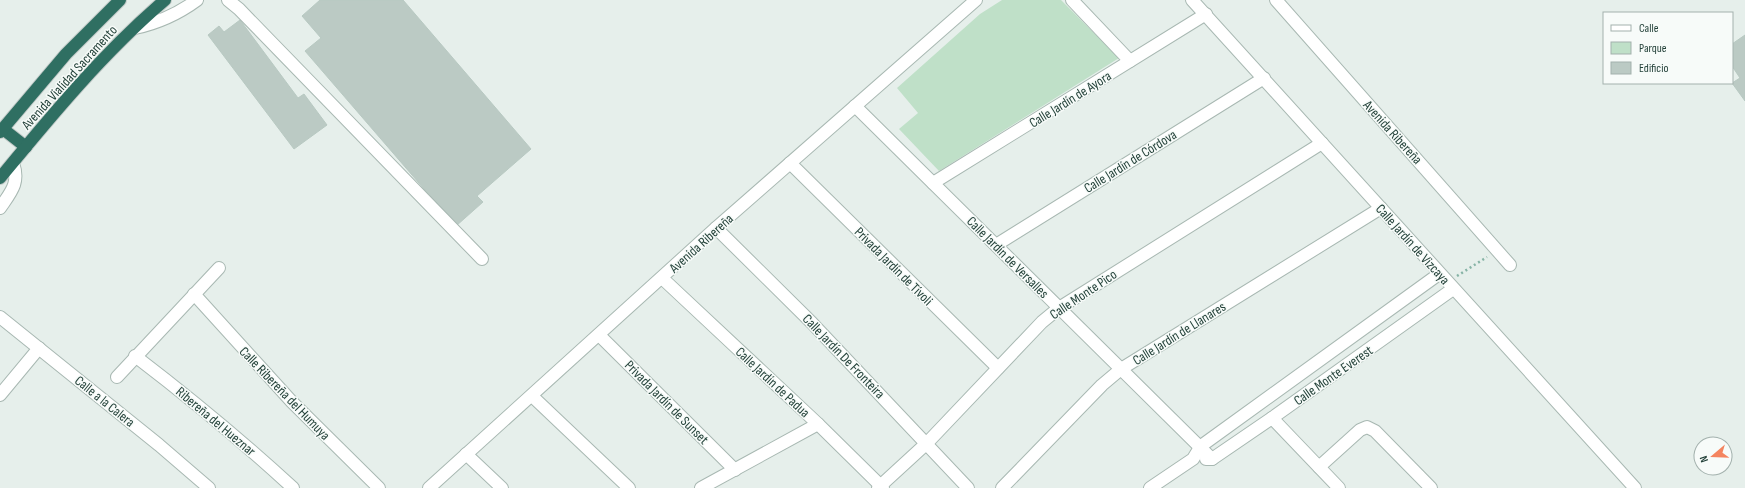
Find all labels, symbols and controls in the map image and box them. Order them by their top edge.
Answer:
legend [1603,12,1733,84]
street label: Avenida Vialidad Sacramento [17,21,121,134]
text: Calle [1639,21,1659,36]
text: Parque [1639,41,1667,56]
text: Edificio [1639,61,1668,76]
street label: Calle Jardín de Ayora [1026,67,1114,131]
street label: Avenida Ribereña [1359,96,1426,168]
street label: Calle Jardín de Córdova [1081,126,1180,197]
street label: Calle Jardín de Vizcaya [1372,201,1453,288]
street label: Avenida Ribereña [665,210,737,277]
street label: Calle Jardín de Versalles [963,213,1052,302]
street label: Privada Jardín de Tívoli [851,224,936,309]
street label: Calle Monte Pico [1047,266,1120,323]
street label: Calle Jardín de Llanares [1130,298,1229,369]
street label: Calle Jardín De Fronteira [799,311,888,402]
street label: Calle Monte Everest [1290,342,1376,409]
street label: Calle Ribereña del Humuya [236,343,334,444]
street label: Calle Jardín de Padua [732,344,813,421]
street label: Privada Jardín de Sunset [621,357,712,448]
street label: Calle a la Calera [71,372,138,431]
street label: Ribereña del Hueznar [172,383,259,460]
north arrow [1693,436,1733,476]
text: N [1697,454,1711,464]

